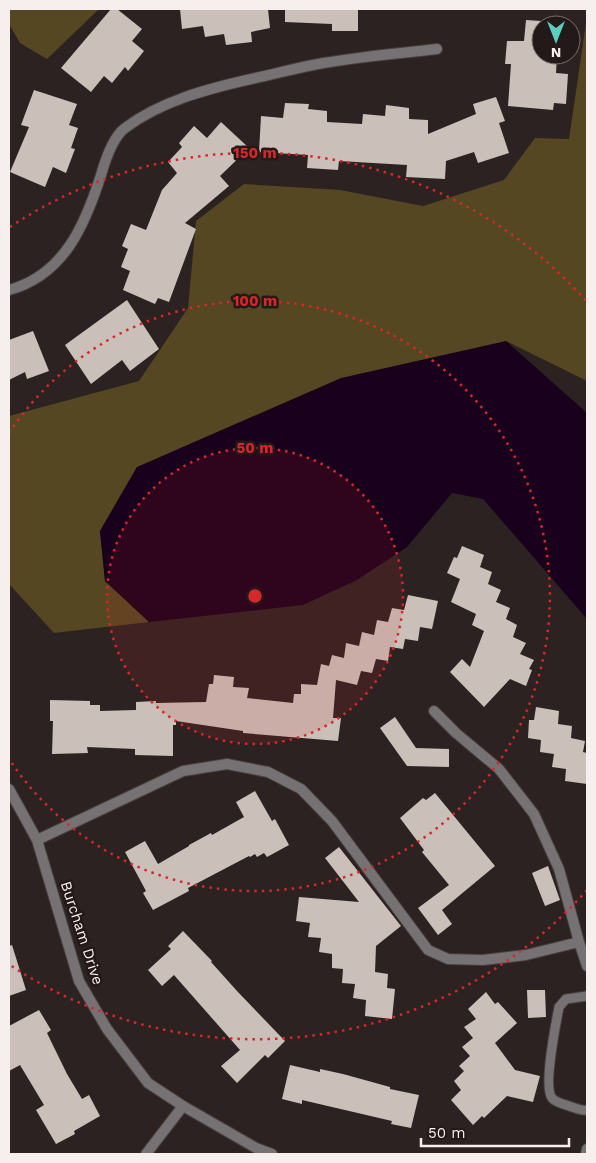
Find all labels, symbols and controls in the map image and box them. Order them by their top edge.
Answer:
north arrow [531,15,581,65]
text: N [551,45,561,61]
text: 150 m [233,144,277,162]
text: 100 m [233,292,277,310]
text: 50 m [237,439,273,457]
centre of rings [246,587,264,605]
street label: Burcham Drive [57,879,107,987]
scale bar [421,1116,568,1148]
text: 50 m [428,1124,465,1142]

